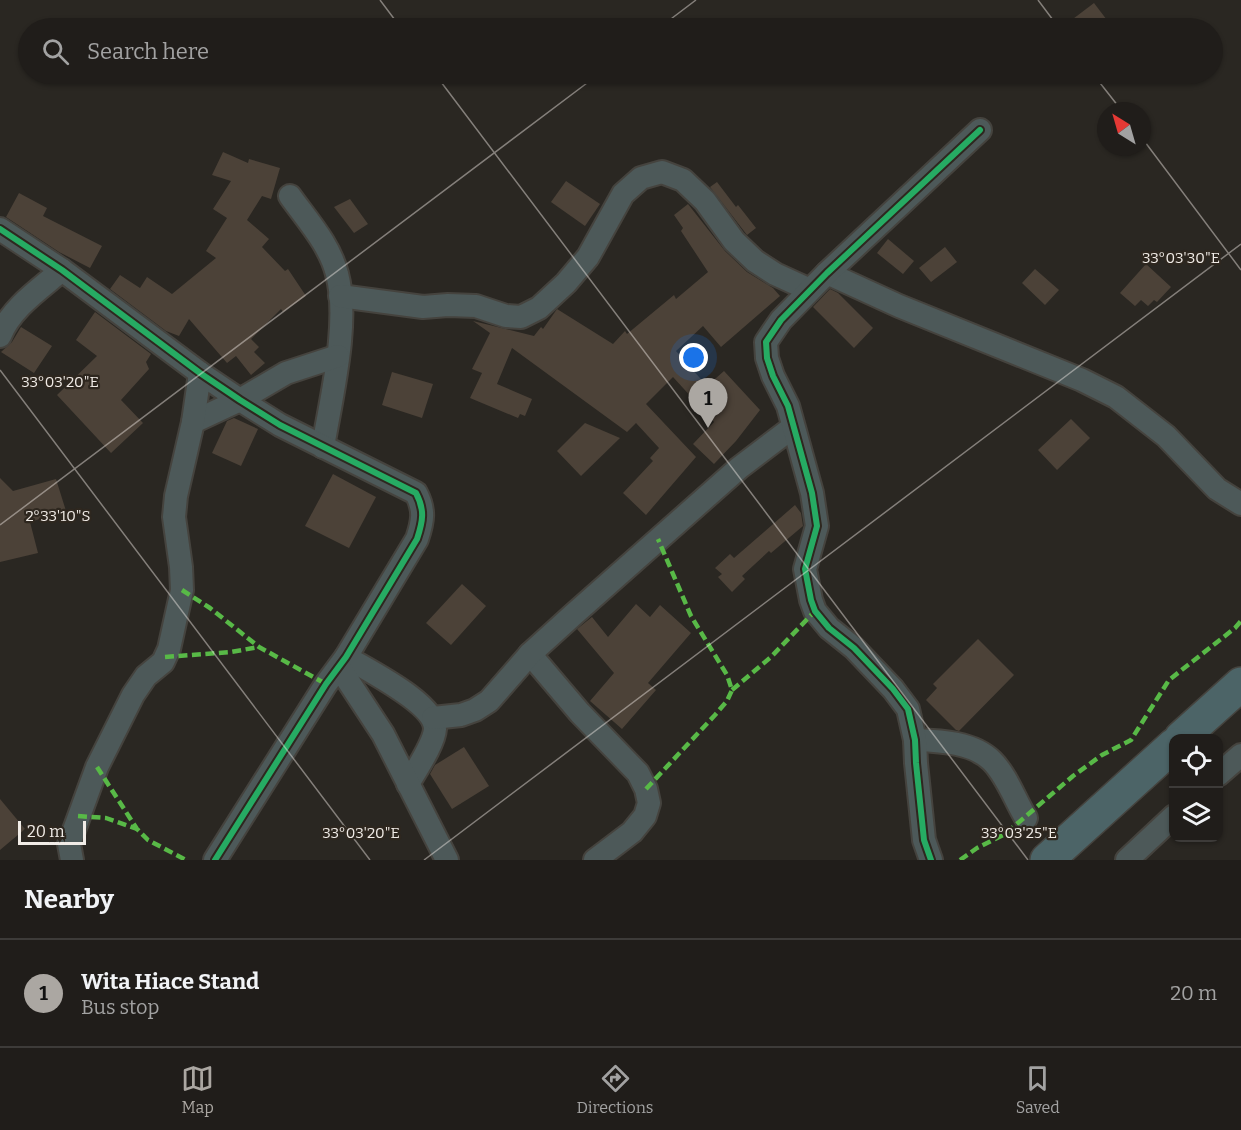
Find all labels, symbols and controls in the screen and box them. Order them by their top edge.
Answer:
search box [18,18,1223,84]
icon: search [39,35,72,68]
text: Search here [87,38,209,65]
north arrow [1097,102,1151,156]
text: 33°03'30"E [1142,249,1220,267]
your location [679,343,708,372]
text: 33°03'20"E [21,373,99,391]
pin: 1 [688,378,728,428]
text: 2°33'10"S [25,507,91,525]
map controls [1169,734,1223,842]
button: locate [1169,734,1223,788]
button: layers [1169,788,1223,842]
scale bar [18,818,86,846]
text: 20 m [27,822,64,841]
text: 33°03'20"E [322,824,400,842]
text: 33°03'25"E [981,824,1057,842]
text: Nearby [24,884,114,915]
text: Wita Hiace Stand [81,968,259,995]
text: 1 [39,981,48,1005]
text: 20 m [1170,981,1217,1005]
text: Bus stop [81,995,159,1019]
tab: Map [181,1062,214,1117]
tab: Directions [577,1062,654,1117]
tab: Saved [1016,1062,1060,1117]

